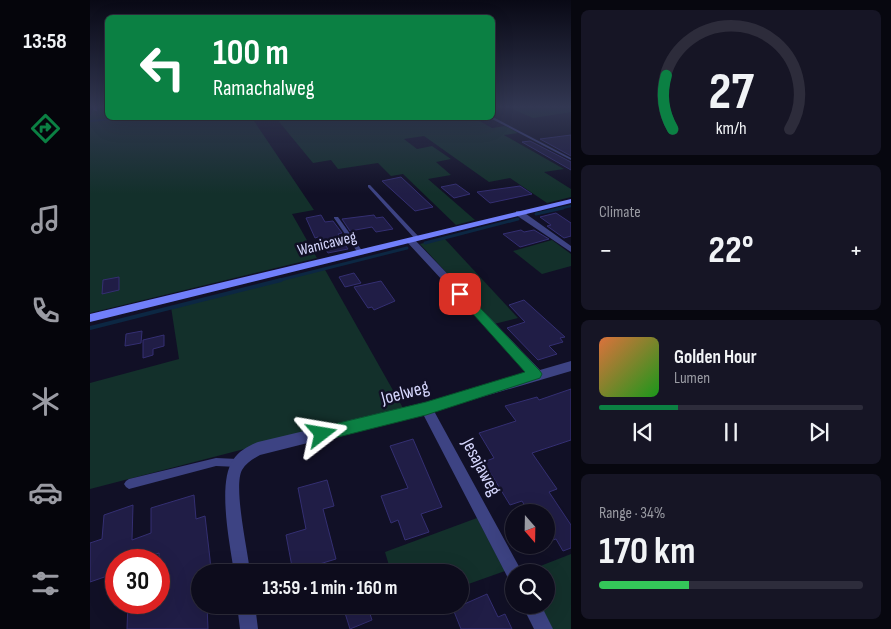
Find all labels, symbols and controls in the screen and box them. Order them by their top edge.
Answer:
text: 13:58 [23,28,67,55]
text: 100 m [213,32,289,75]
icon: left [130,35,195,100]
text: 27 [708,61,754,124]
text: Ramachalweg [213,75,315,102]
icon: directions [28,111,63,146]
text: km/h [716,118,746,139]
icon: music [28,202,63,237]
text: Climate [599,203,641,222]
street label: Wanicaweg [296,228,358,260]
text: 22° [708,228,754,273]
text: − [599,234,613,267]
text: + [849,234,863,267]
pin [439,273,481,315]
icon: arrive [446,280,474,308]
icon: phone [28,293,63,328]
text: Golden Hour [674,346,757,369]
text: Lumen [674,369,710,388]
street label: Joelweg [378,375,432,411]
icon: climate [28,384,63,419]
position arrow [295,407,347,459]
icon: previous [629,418,657,446]
icon: pause [717,418,745,446]
icon: next [805,418,833,446]
street label: Jesajaweg [456,433,506,500]
icon: car [28,475,63,510]
north arrow [505,504,555,554]
map controls [505,504,555,614]
text: Range · 34% [599,504,665,523]
text: 170 km [599,529,695,574]
speed limit sign: 30 [105,549,170,614]
button: search [505,564,555,614]
icon: filters [28,566,63,601]
text: 13:59 · 1 min · 160 m [263,577,397,600]

